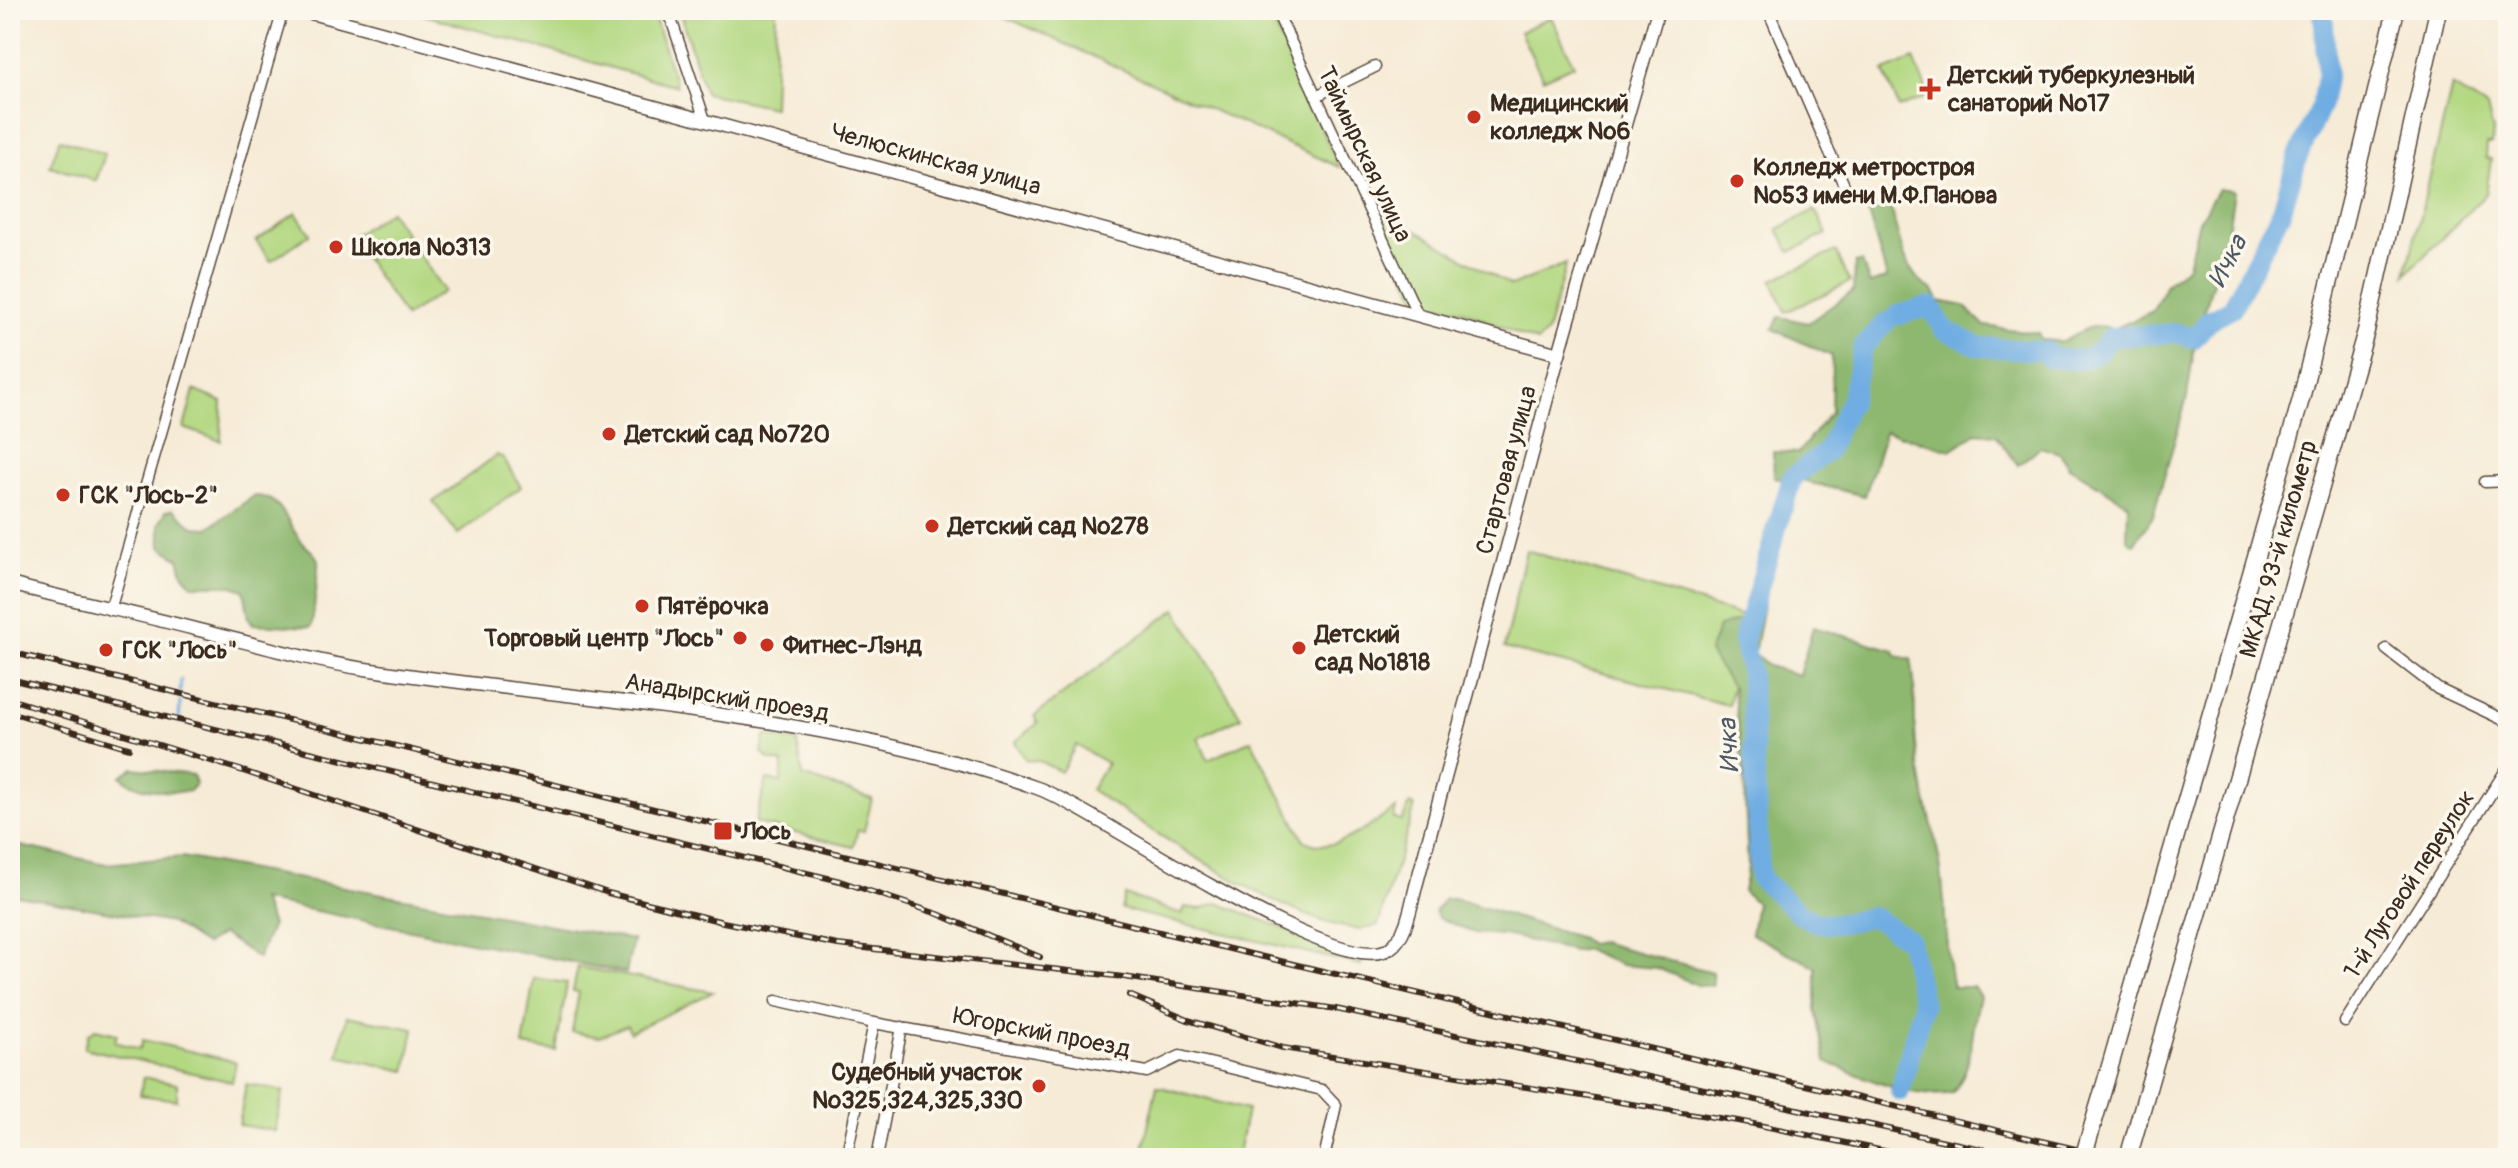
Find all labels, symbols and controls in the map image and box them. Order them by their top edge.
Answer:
place label: Детский туберкулезный санаторий №17 [1946,61,2195,118]
street label: Таймырская улица [1311,62,1418,247]
marker: Детский туберкулезный санаторий №17 [1919,78,1941,100]
place label: Медицинский колледж №6 [1490,89,1630,146]
marker: Медицинский колледж №6 [1465,108,1483,126]
street label: Челюскинская улица [827,117,1044,202]
place label: Колледж метростроя №53 имени М.Ф.Панова [1753,153,1997,210]
marker: Колледж метростроя №53 имени М.Ф.Панова [1728,172,1746,190]
water label: Ичка [2201,228,2255,293]
place label: Школа №313 [351,233,491,262]
marker: Школа №313 [327,238,345,256]
street label: Стартовая улица [1470,383,1543,558]
place label: Детский сад №720 [623,420,830,449]
marker: Детский сад №720 [600,425,618,443]
street label: МКАД, 93-й километр [2234,437,2323,661]
place label: ГСК "Лось-2" [79,481,218,510]
marker: ГСК "Лось-2" [54,486,72,504]
place label: Детский сад №278 [946,512,1149,541]
marker: Детский сад №278 [923,517,941,535]
place label: Пятёрочка [658,592,769,621]
marker: Пятёрочка [633,597,651,615]
place label: Детский сад №1818 [1313,620,1430,677]
place label: Торговый центр "Лось" [483,624,724,653]
marker: Торговый центр "Лось" [731,629,749,647]
place label: Фитнес-Лэнд [782,631,922,660]
place label: ГСК "Лось" [122,636,237,665]
marker: Фитнес-Лэнд [758,636,776,654]
marker: Детский сад №1818 [1290,639,1308,657]
marker: ГСК "Лось" [97,641,115,659]
street label: Анадырский проезд [623,667,832,728]
water label: Ичка [1712,716,1746,774]
street label: 1-й Луговой переулок [2338,785,2481,984]
place label: Лось [740,817,792,846]
marker: Лось [712,820,734,842]
street label: Югорский проезд [951,1001,1133,1064]
place label: Судебный участок №325,324,325,330 [812,1058,1023,1115]
marker: Судебный участок №325,324,325,330 [1030,1077,1048,1095]

